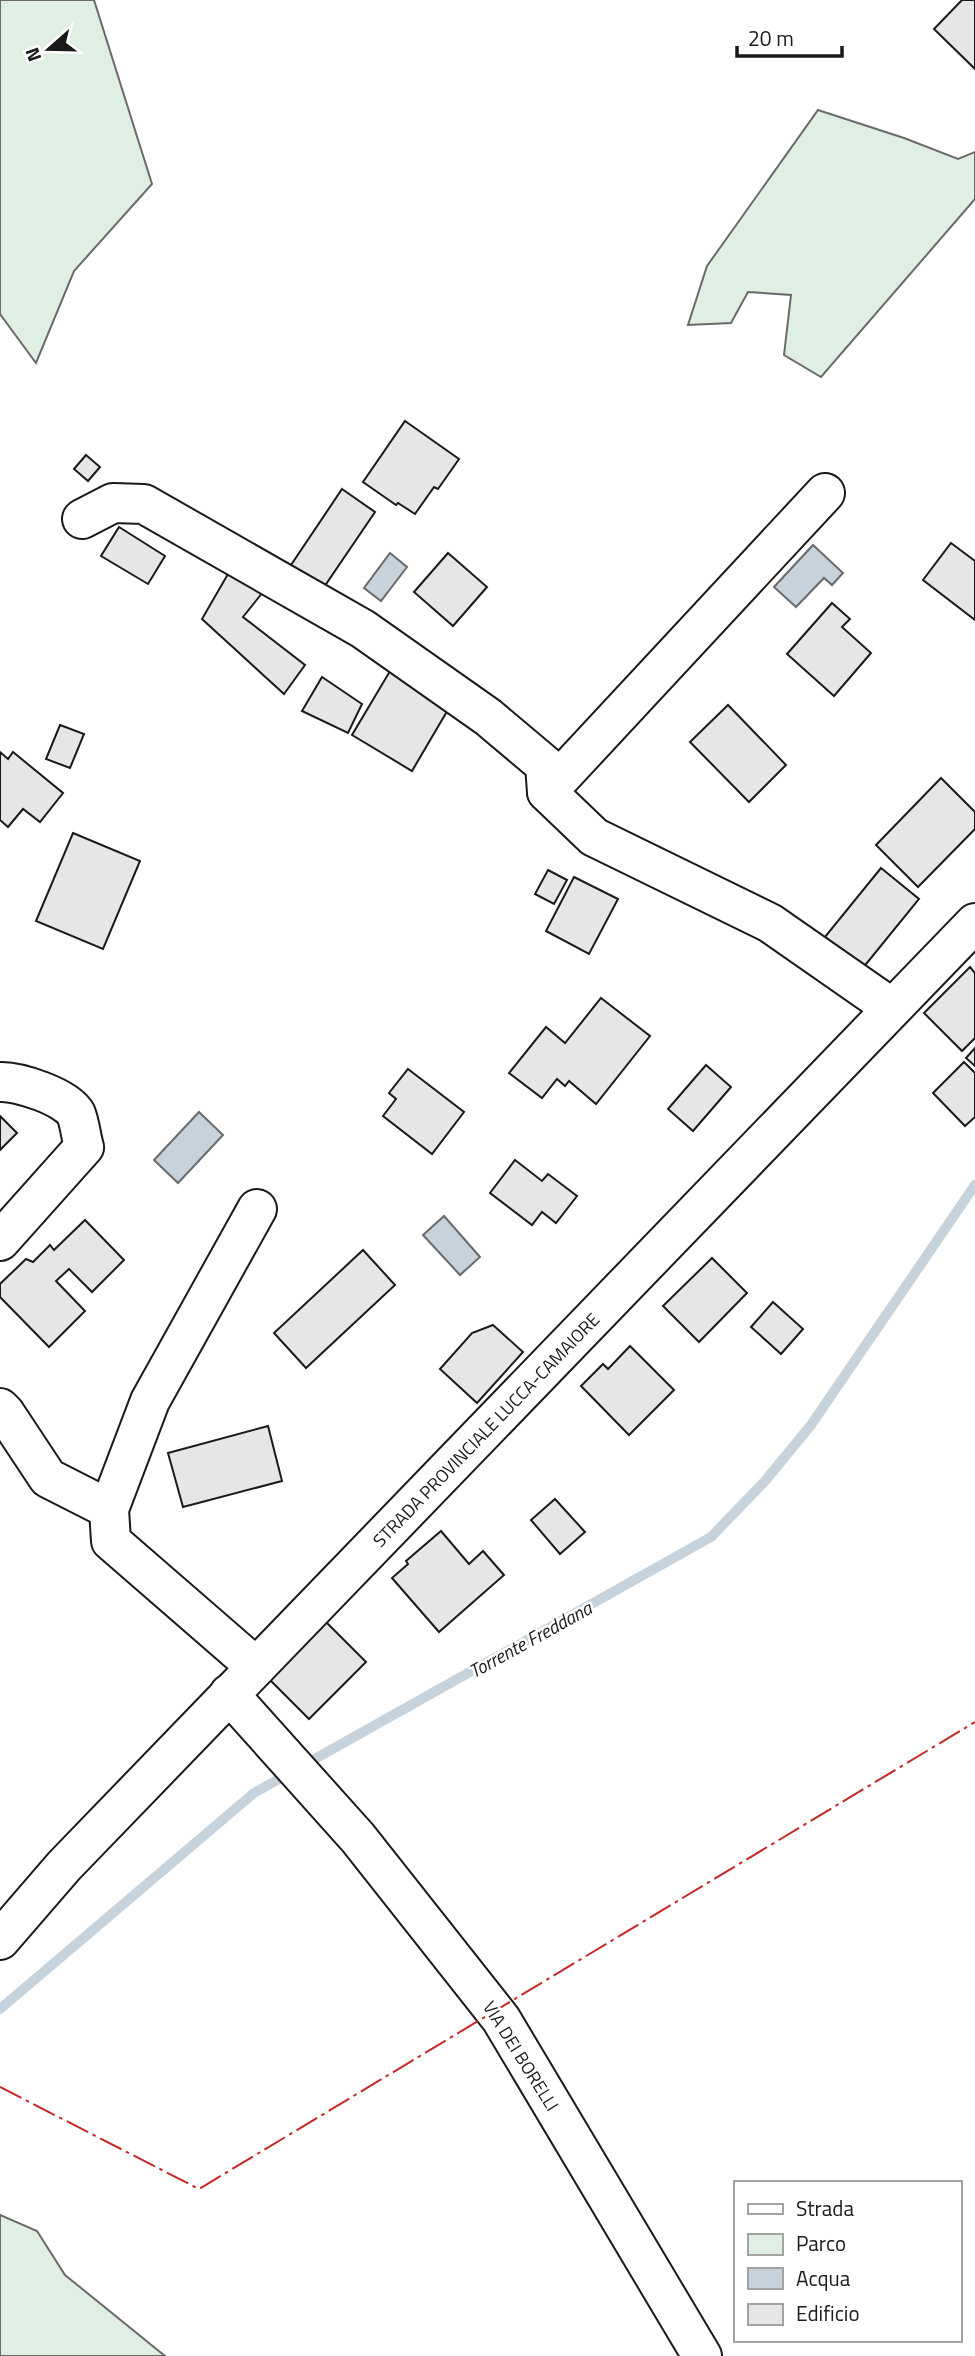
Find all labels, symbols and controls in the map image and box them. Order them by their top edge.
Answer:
north arrow [14,14,84,84]
scale bar [737,14,842,58]
text: 20 m [748,22,794,54]
text: N [17,44,48,66]
street label: STRADA PROVINCIALE LUCCA-CAMAIORE [366,1307,606,1553]
water label: Torrente Freddana [463,1592,598,1685]
street label: VIA DEI BORELLI [476,1996,566,2116]
legend [734,2181,961,2342]
text: Strada [796,2192,854,2224]
text: Parco [796,2227,846,2259]
text: Acqua [796,2262,851,2294]
text: Edificio [796,2297,860,2329]

